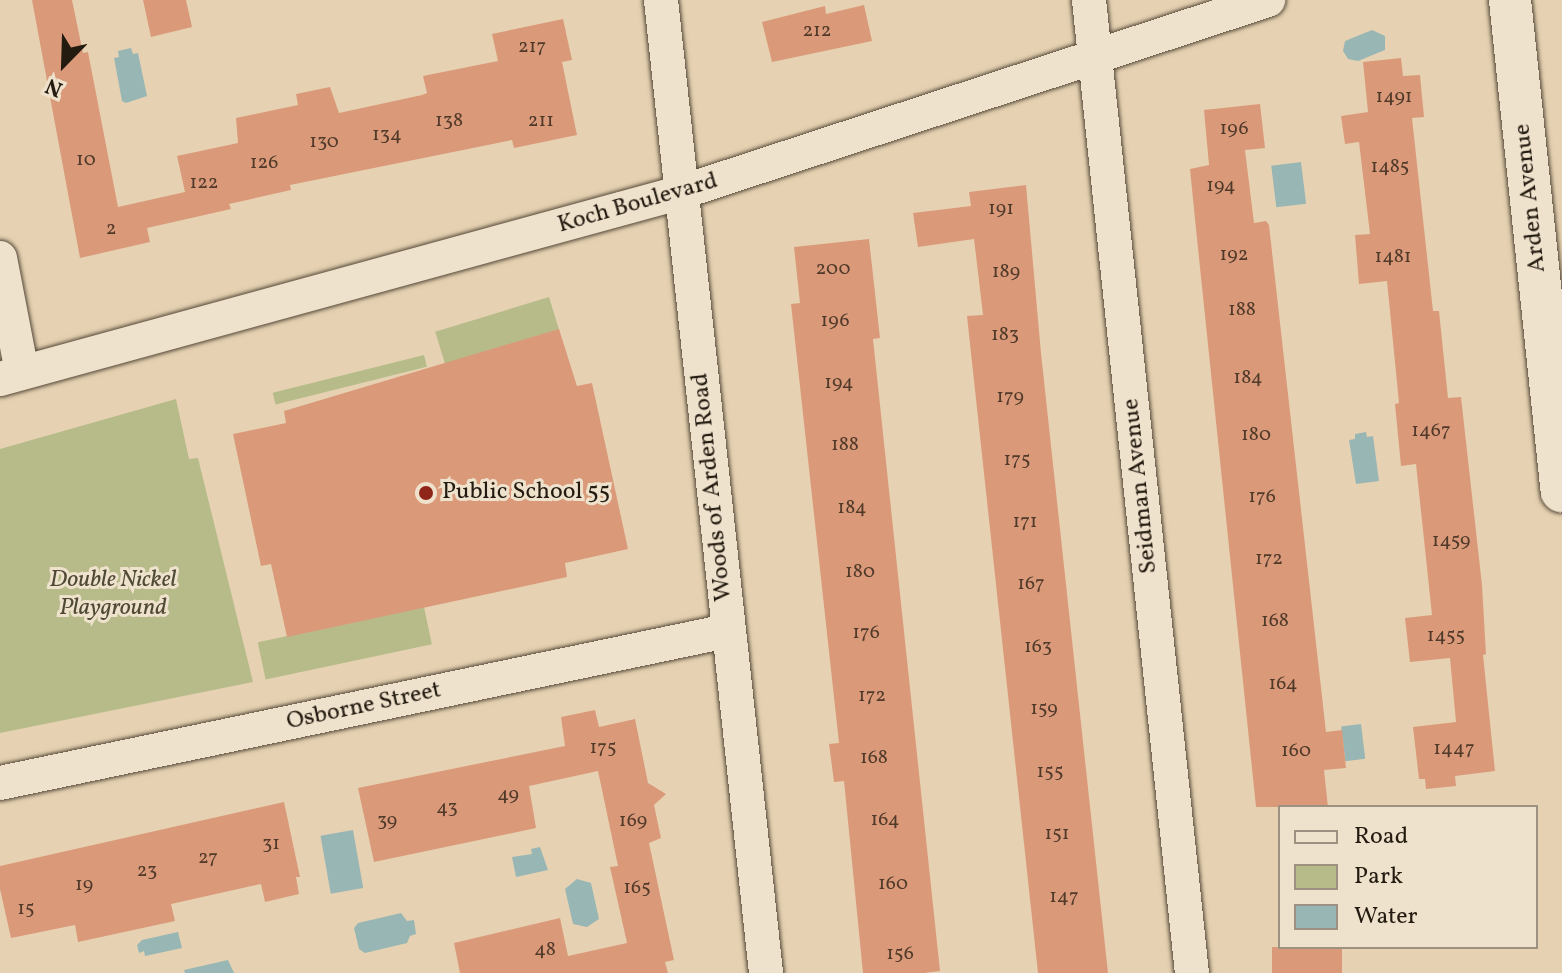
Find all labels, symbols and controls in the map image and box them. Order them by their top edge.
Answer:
house number: 212 [802,19,832,43]
north arrow [24,24,104,104]
house number: 217 [518,35,546,59]
text: N [41,69,68,104]
house number: 1491 [1375,85,1413,109]
house number: 138 [435,109,463,133]
house number: 211 [528,109,554,133]
house number: 196 [1219,117,1249,141]
street label: Arden Avenue [1509,122,1553,274]
house number: 134 [372,123,402,147]
house number: 130 [309,130,339,154]
house number: 10 [76,148,96,172]
house number: 126 [250,151,278,175]
house number: 1485 [1371,155,1409,179]
street label: Koch Boulevard [555,167,721,241]
house number: 122 [189,171,219,195]
house number: 194 [1206,174,1236,198]
house number: 191 [988,197,1014,221]
house number: 2 [106,217,116,241]
house number: 192 [1220,243,1248,267]
house number: 1481 [1374,245,1412,269]
house number: 200 [816,257,850,281]
house number: 189 [992,260,1020,284]
house number: 188 [1228,298,1256,322]
house number: 196 [820,309,850,333]
house number: 183 [991,323,1019,347]
house number: 184 [1233,366,1263,390]
house number: 194 [824,371,854,395]
street label: Woods of Arden Road [687,372,739,602]
house number: 179 [996,385,1024,409]
street label: Seidman Avenue [1117,397,1165,575]
house number: 1467 [1411,419,1451,443]
house number: 180 [1241,423,1271,447]
house number: 188 [831,433,859,457]
house number: 175 [1003,448,1031,472]
place label: Public School 55 [442,479,610,507]
marker: Public School 55 [417,484,435,502]
house number: 176 [1248,485,1276,509]
house number: 184 [837,496,867,520]
house number: 171 [1012,510,1038,534]
house number: 1459 [1432,529,1470,553]
house number: 172 [1255,547,1283,571]
house number: 180 [845,560,875,584]
park label: Double Nickel Playground [50,567,176,623]
house number: 167 [1017,572,1045,596]
house number: 168 [1261,609,1289,633]
house number: 176 [852,621,880,645]
house number: 1455 [1427,624,1465,648]
house number: 163 [1024,635,1052,659]
house number: 164 [1268,672,1298,696]
street label: Osborne Street [284,677,444,737]
house number: 172 [858,684,886,708]
house number: 159 [1030,697,1058,721]
house number: 175 [589,736,617,760]
house number: 1447 [1433,737,1475,761]
house number: 160 [1281,739,1311,763]
house number: 168 [860,746,888,770]
house number: 155 [1037,760,1063,784]
house number: 49 [497,783,519,807]
house number: 43 [436,796,458,820]
legend [1278,805,1538,949]
house number: 164 [870,808,900,832]
house number: 39 [377,809,397,833]
house number: 169 [619,809,647,833]
text: Road [1354,820,1408,854]
house number: 151 [1044,822,1070,846]
house number: 31 [262,832,280,856]
house number: 27 [198,846,218,870]
house number: 23 [137,859,157,883]
text: Park [1354,860,1403,894]
house number: 160 [878,872,908,896]
house number: 19 [75,873,93,897]
house number: 165 [623,876,651,900]
house number: 147 [1049,885,1079,909]
house number: 15 [17,897,35,921]
text: Water [1354,900,1418,934]
house number: 48 [534,938,556,962]
house number: 156 [886,942,914,966]

